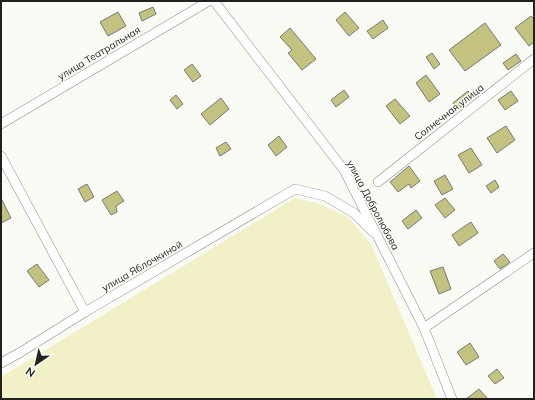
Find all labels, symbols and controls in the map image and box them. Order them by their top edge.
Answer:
street label: улица Театральная [55,23,143,83]
street label: Солнечная улица [412,81,486,143]
street label: улица Добролюбова [344,158,402,252]
street label: улица Яблочкиной [99,238,185,294]
north arrow [16,344,56,384]
text: N [23,364,38,380]

